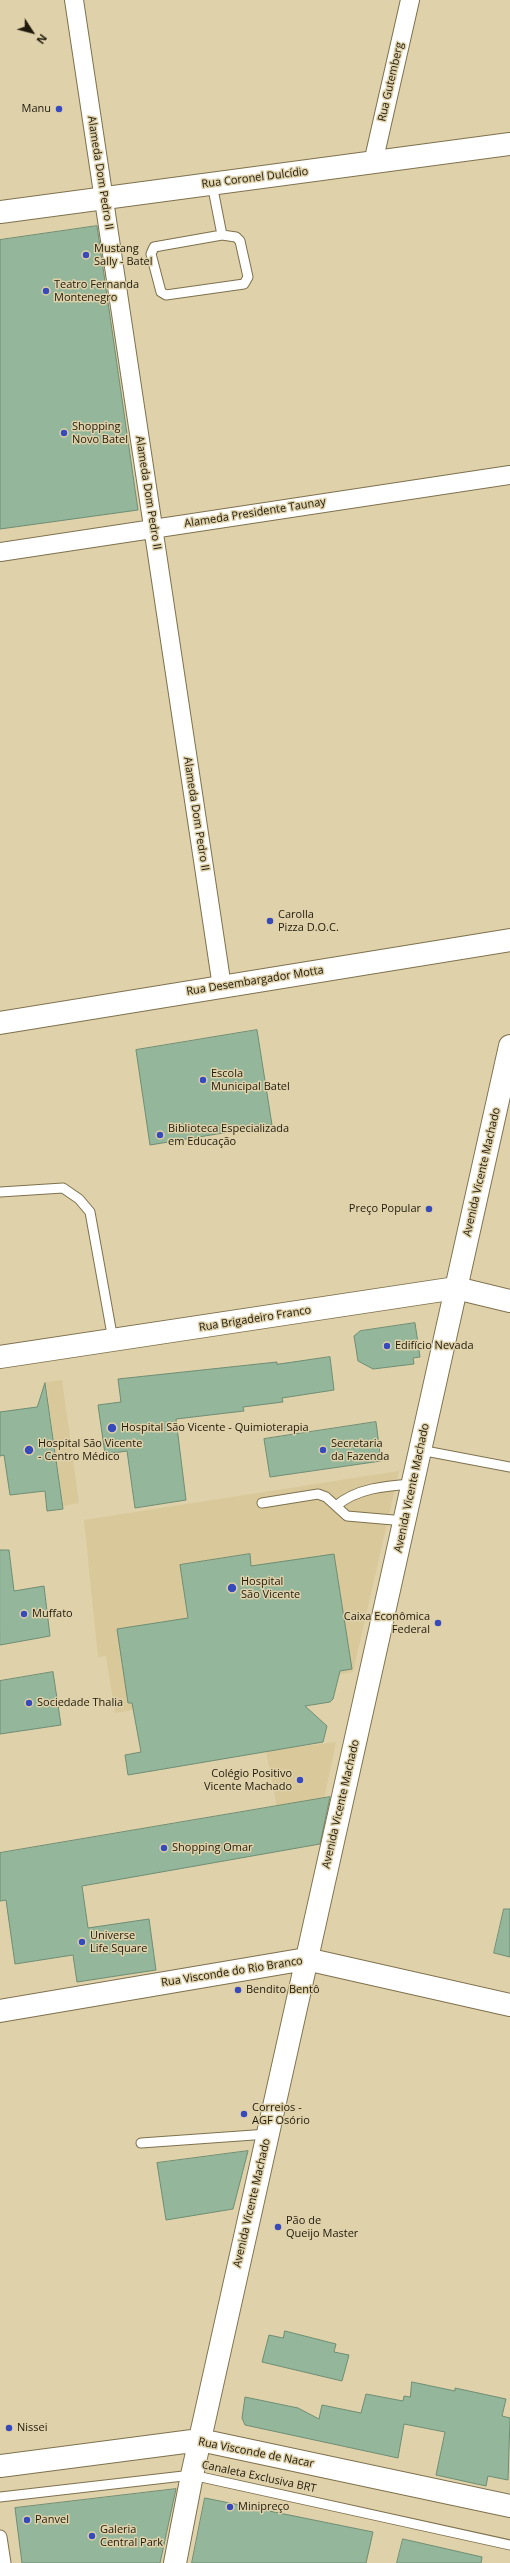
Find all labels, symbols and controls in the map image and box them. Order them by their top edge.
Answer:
north arrow [12,12,52,52]
text: N [33,31,51,47]
street label: Rua Gutemberg [375,41,407,123]
place label: Manu [22,102,51,116]
marker: Manu [54,104,64,114]
street label: Alameda Dom Pedro II [84,115,116,231]
street label: Rua Coronel Dulcídio [201,165,309,191]
place label: Mustang Sally - Batel [94,242,153,268]
marker: Mustang Sally - Batel [81,250,91,260]
place label: Teatro Fernanda Montenegro [54,278,139,304]
marker: Teatro Fernanda Montenegro [41,286,51,296]
place label: Shopping Novo Batel [72,420,128,446]
marker: Shopping Novo Batel [59,428,69,438]
street label: Alameda Dom Pedro II [132,435,164,551]
street label: Alameda Presidente Taunay [183,495,327,531]
street label: Alameda Dom Pedro II [180,756,212,872]
place label: Carolla Pizza D.O.C. [278,908,339,934]
marker: Carolla Pizza D.O.C. [265,916,275,926]
street label: Rua Desembargador Motta [185,964,325,998]
place label: Escola Municipal Batel [211,1067,290,1093]
marker: Escola Municipal Batel [198,1075,208,1085]
street label: Avenida Vicente Machado [461,1106,503,1238]
place label: Biblioteca Especializada em Educação [168,1122,289,1148]
marker: Biblioteca Especializada em Educação [155,1130,165,1140]
place label: Preço Popular [349,1202,421,1216]
marker: Preço Popular [424,1204,434,1214]
street label: Rua Brigadeiro Franco [198,1304,312,1334]
place label: Edifício Nevada [395,1339,474,1353]
marker: Edifício Nevada [382,1341,392,1351]
place label: Hospital São Vicente - Quimioterapia [121,1421,309,1435]
marker: Hospital São Vicente - Quimioterapia [106,1422,118,1434]
street label: Avenida Vicente Machado [392,1422,432,1554]
place label: Hospital São Vicente - Centro Médico [38,1437,142,1463]
place label: Secretaria da Fazenda [331,1437,389,1463]
marker: Hospital São Vicente - Centro Médico [23,1444,35,1456]
marker: Secretaria da Fazenda [318,1445,328,1455]
place label: Hospital São Vicente [241,1575,300,1601]
marker: Hospital São Vicente [226,1582,238,1594]
place label: Muffato [32,1607,73,1621]
marker: Muffato [19,1609,29,1619]
place label: Caixa Econômica Federal [344,1610,430,1636]
marker: Caixa Econômica Federal [433,1618,443,1628]
place label: Sociedade Thalia [37,1696,123,1710]
marker: Sociedade Thalia [24,1698,34,1708]
street label: Avenida Vicente Machado [320,1738,362,1870]
place label: Colégio Positivo Vicente Machado [204,1767,292,1793]
marker: Colégio Positivo Vicente Machado [295,1775,305,1785]
place label: Shopping Omar [172,1841,253,1855]
marker: Shopping Omar [159,1843,169,1853]
place label: Universe Life Square [90,1929,148,1955]
marker: Universe Life Square [77,1937,87,1947]
street label: Rua Visconde do Rio Branco [160,1954,304,1990]
place label: Bendito Bentô [246,1983,319,1997]
marker: Bendito Bentô [233,1985,243,1995]
place label: Correios - AGF Osório [252,2101,310,2127]
marker: Correios - AGF Osório [239,2109,249,2119]
street label: Avenida Vicente Machado [231,2137,273,2269]
place label: Pão de Queijo Master [286,2214,358,2240]
marker: Pão de Queijo Master [273,2222,283,2232]
place label: Nissei [17,2421,47,2435]
marker: Nissei [4,2423,14,2433]
street label: Rua Visconde de Nacar [197,2435,315,2471]
street label: Canaleta Exclusiva BRT [200,2458,318,2496]
place label: Minipreço [238,2500,289,2514]
marker: Minipreço [225,2502,235,2512]
place label: Panvel [35,2513,69,2527]
marker: Panvel [22,2515,32,2525]
place label: Galeria Central Park [100,2523,163,2549]
marker: Galeria Central Park [87,2531,97,2541]

